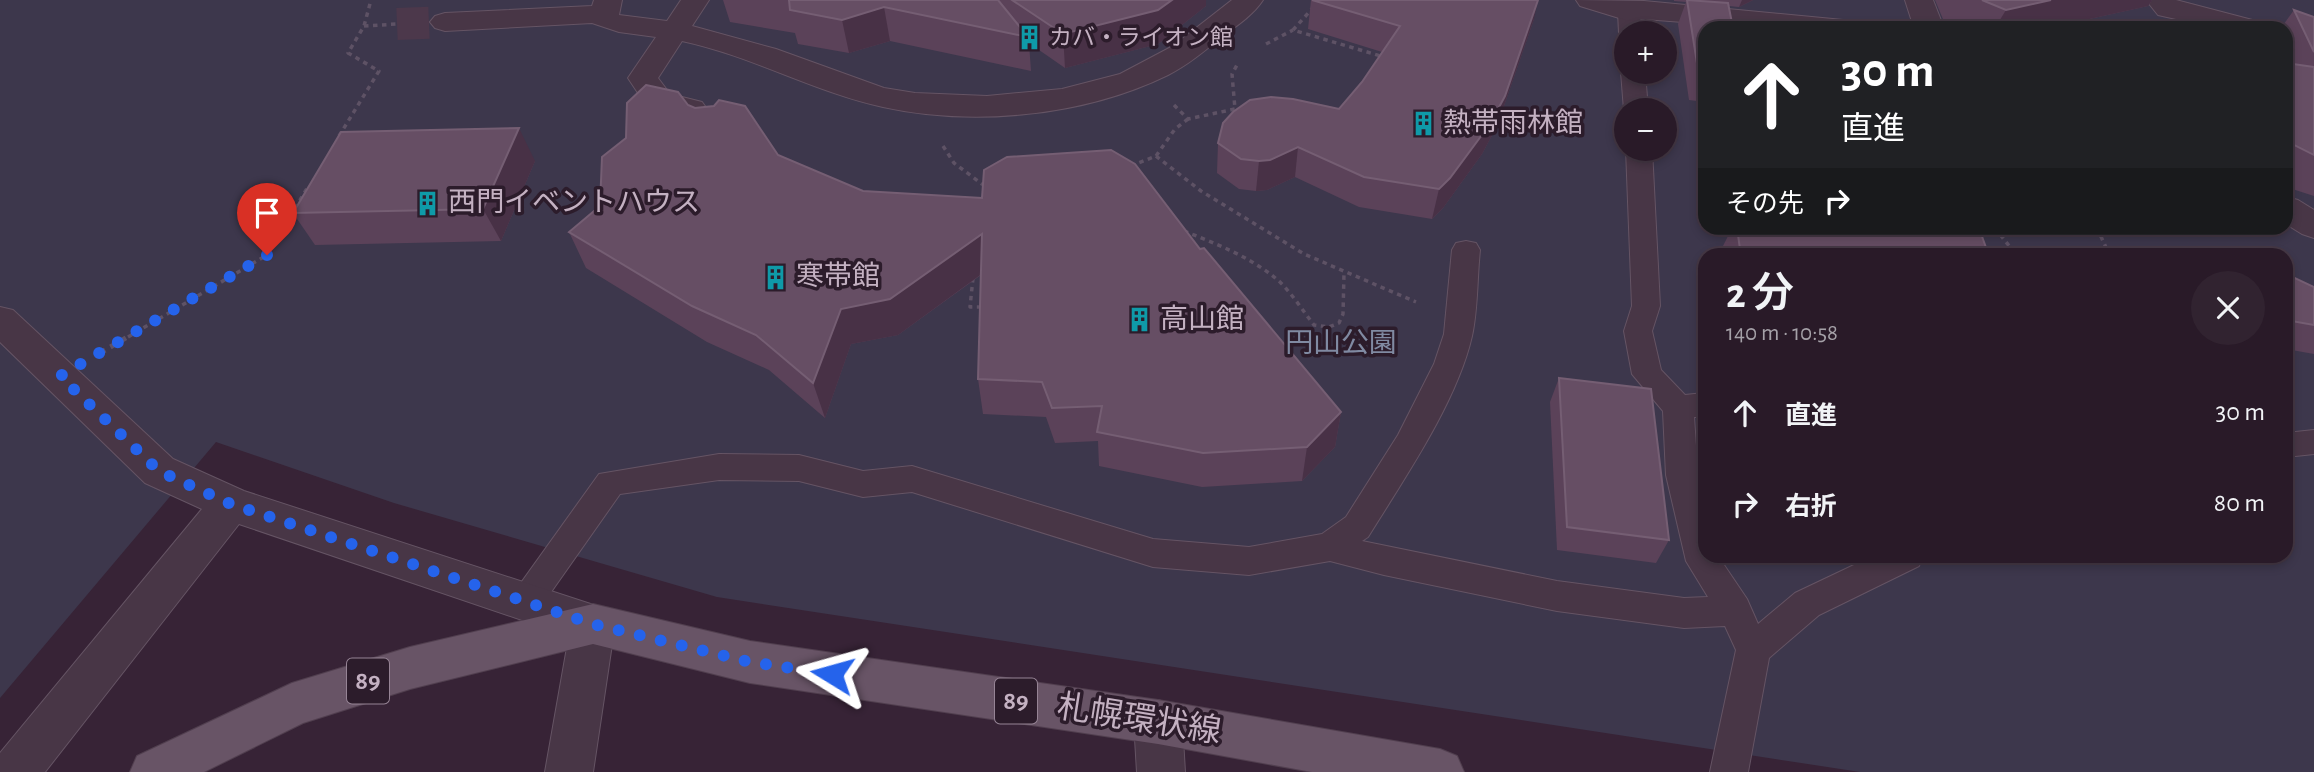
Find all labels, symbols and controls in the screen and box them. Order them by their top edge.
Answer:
map controls [1614,21,1677,161]
button: + [1614,21,1677,84]
building icon: カバ・ライオン館 [1015,24,1043,52]
place label: カバ・ライオン館 [1049,25,1233,50]
text: 30 m [1841,47,1935,96]
icon: ahead [1726,49,1817,140]
button: − [1614,98,1677,161]
place label: 熱帯雨林館 [1443,108,1583,138]
building icon: 熱帯雨林館 [1409,110,1437,138]
text: 直進 [1841,113,1905,145]
icon: right [1818,182,1856,220]
pin [237,183,297,255]
place label: 西門イベントハウス [448,188,700,217]
building icon: 西門イベントハウス [414,189,442,217]
text: その先 [1726,191,1804,217]
icon: arrive [248,194,286,232]
place label: 寒帯館 [796,261,880,291]
building icon: 寒帯館 [762,263,790,291]
button: close [2191,271,2265,345]
text: 2 分 [1726,273,1794,315]
place label: 高山館 [1160,304,1244,334]
building icon: 高山館 [1126,306,1154,334]
text: 140 m · 10:58 [1726,322,1838,345]
park label: 円山公園 [1285,329,1397,358]
icon: ahead [1726,394,1764,432]
text: 30 m [2215,399,2265,425]
text: 直進 [1785,403,1837,429]
icon: right [1726,485,1764,523]
text: 80 m [2214,490,2265,516]
text: 右折 [1785,494,1837,520]
position arrow [795,637,869,711]
road number: 89 [347,659,389,704]
road number: 89 [995,678,1037,723]
street label: 札幌環状線 [1055,689,1223,749]

